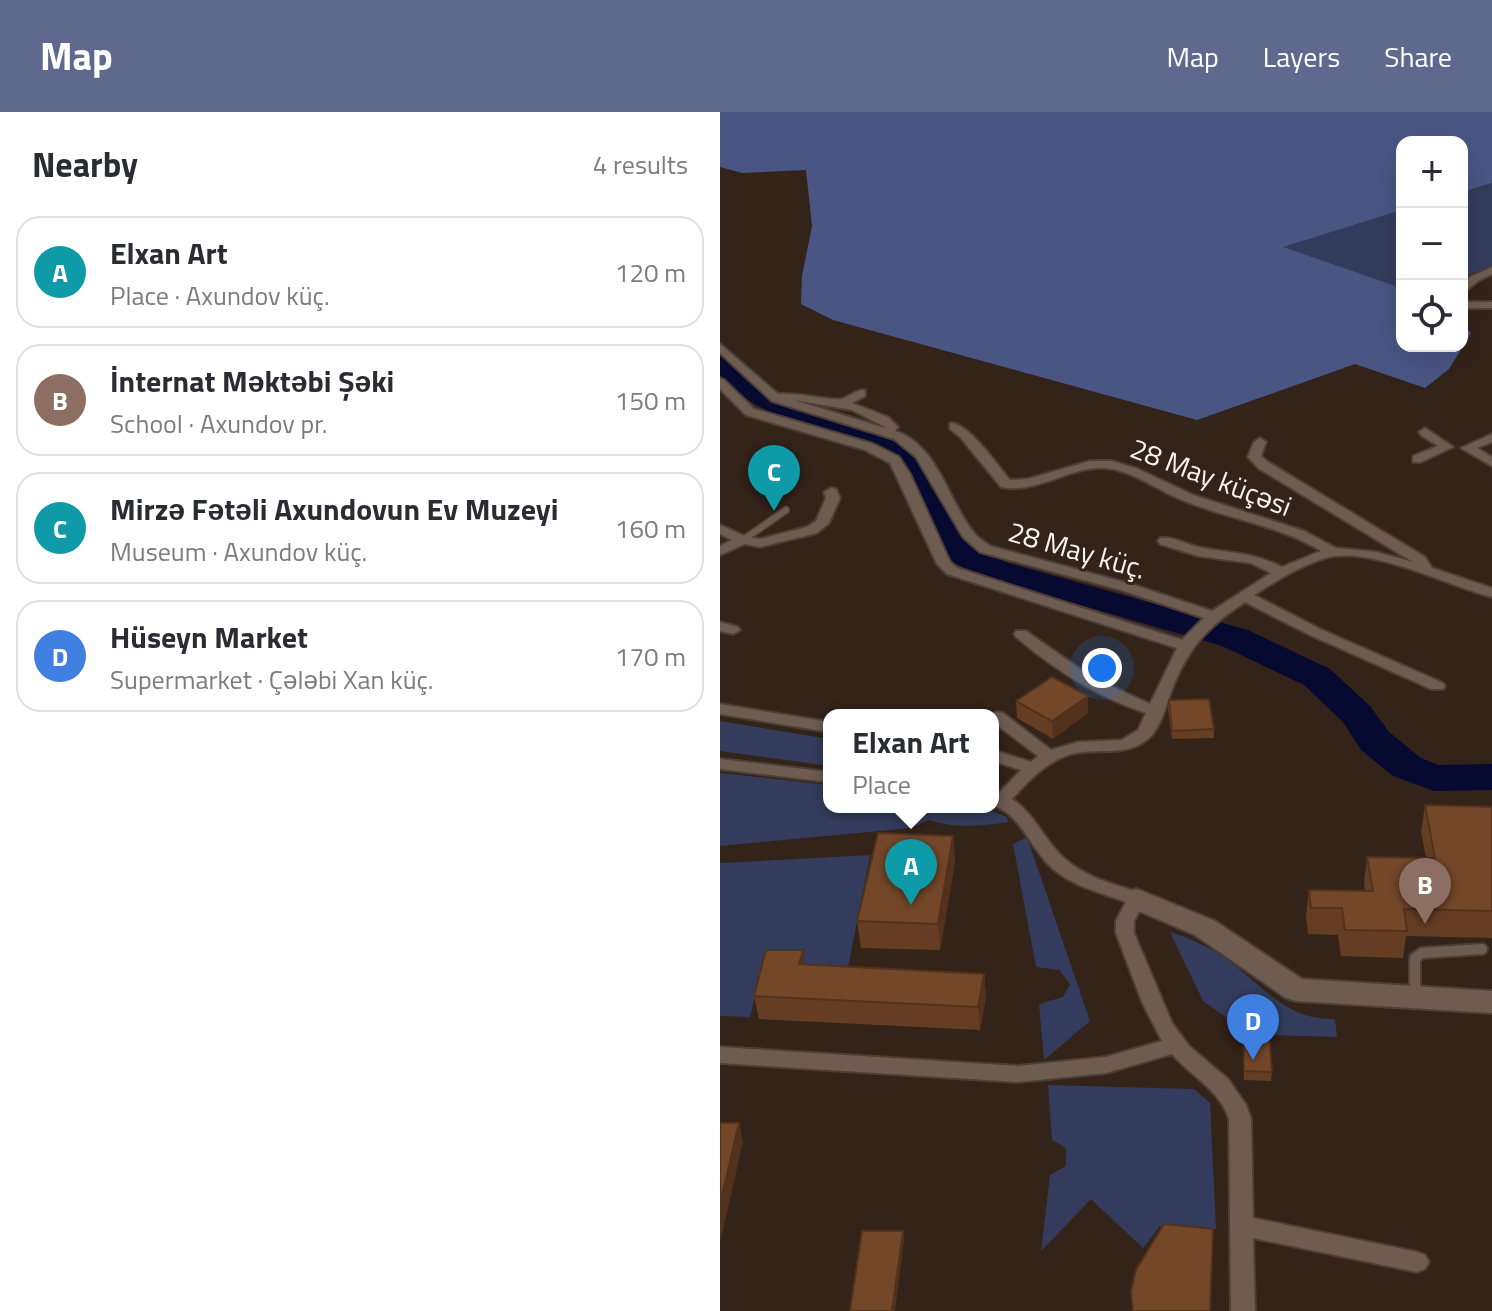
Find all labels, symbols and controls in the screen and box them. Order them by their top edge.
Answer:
text: Map [40,27,113,85]
text: Map [1166,35,1219,78]
text: Layers [1263,35,1340,78]
text: Share [1384,35,1452,78]
map controls [1396,136,1468,352]
button: + [1396,136,1468,208]
text: Nearby [32,138,138,190]
text: 4 results [593,145,688,184]
button: − [1396,208,1468,280]
text: Elxan Art [110,230,228,276]
text: A [52,253,68,292]
text: 120 m [615,253,686,292]
text: Place · Axundov küç. [110,276,330,315]
button: locate [1396,280,1468,352]
text: İnternat Məktəbi Şəki [110,358,394,404]
text: B [52,381,68,420]
text: 150 m [615,381,686,420]
text: School · Axundov pr. [110,404,327,443]
street label: 28 May küçəsi [1124,426,1298,527]
pin: C [748,445,800,511]
text: Mirzə Fətəli Axundovun Ev Muzeyi [110,486,559,532]
text: C [53,509,67,548]
text: 160 m [615,509,686,548]
street label: 28 May küç. [1003,509,1151,590]
text: Museum · Axundov küç. [110,532,367,571]
text: Hüseyn Market [110,614,308,660]
text: D [52,637,68,676]
text: 170 m [615,637,686,676]
your location [1082,648,1122,688]
text: Supermarket · Çələbi Xan küç. [110,660,433,699]
popup [823,709,999,813]
text: Elxan Art [852,719,970,765]
text: Place [852,765,911,804]
pin: A [885,839,937,905]
pin: B [1399,858,1451,924]
pin: D [1227,994,1279,1060]

